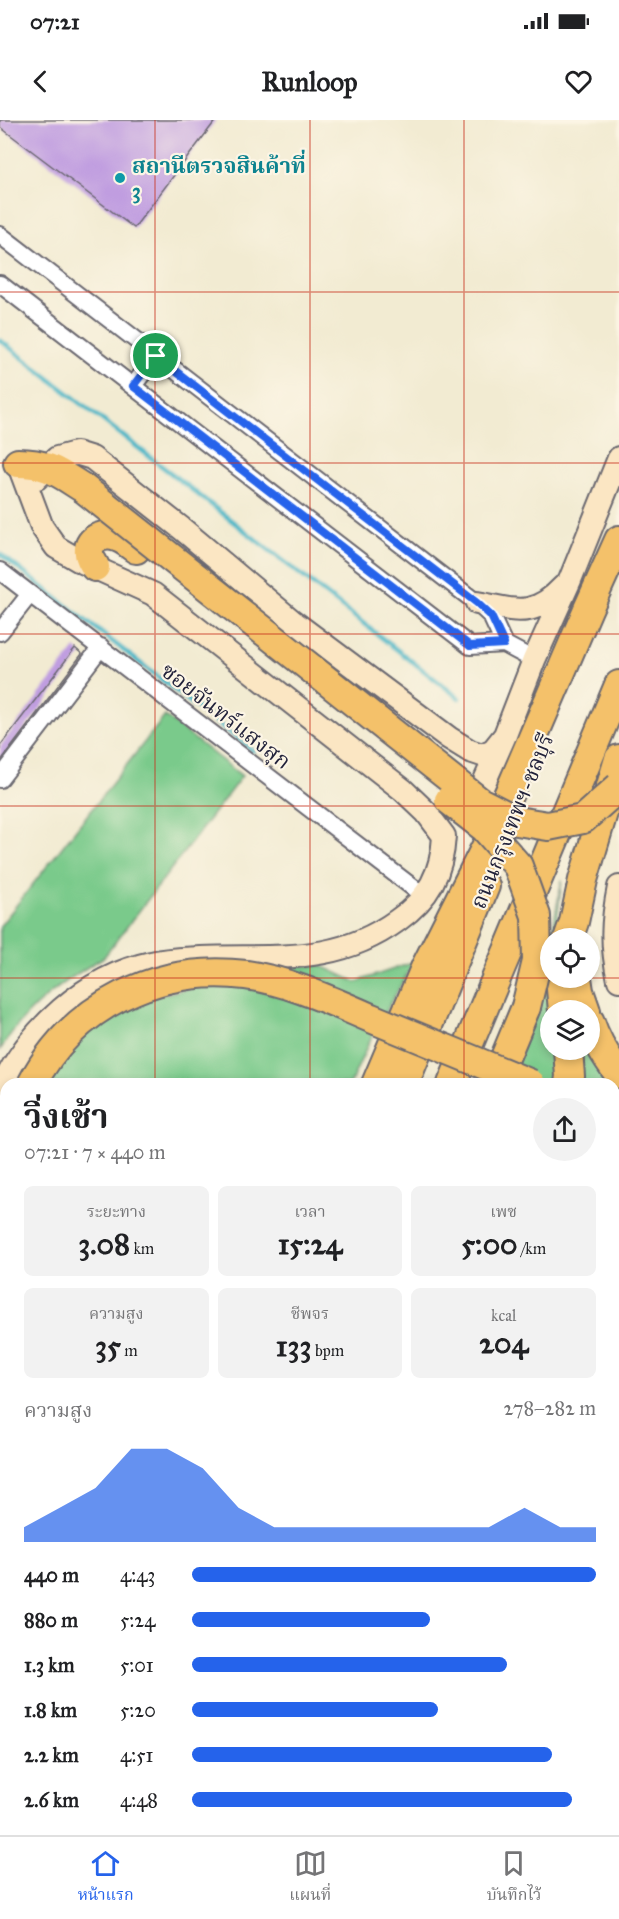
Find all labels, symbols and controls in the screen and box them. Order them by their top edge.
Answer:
text: 07:21 [30,8,80,35]
icon: back [24,65,57,98]
text: Runloop [261,65,358,98]
icon: heart [562,65,595,98]
place label: สถานีตรวจสินค้าที่ 3 [132,149,306,204]
marker: สถานีตรวจสินค้าที่ 3 [113,171,127,185]
pin [130,330,181,381]
icon: arrive [139,339,172,372]
street label: ซอยจันทร์แสงสุก [155,657,296,776]
street label: ถนนกรุงเทพฯ-ชลบุรี [465,729,560,913]
map controls [540,928,600,1060]
button: locate [540,928,600,988]
button: layers [540,1000,600,1060]
text: วิ่งเช้า [24,1097,109,1137]
button: share [533,1098,596,1161]
text: 07:21 · 7 × 440 m [24,1140,166,1164]
text: ระยะทาง [87,1202,146,1221]
text: เวลา [294,1202,326,1221]
text: เพซ [490,1202,517,1221]
text: 3.08 [78,1226,130,1262]
text: 15:24 [278,1226,342,1262]
text: 5:00 [461,1226,518,1262]
text: km [130,1239,154,1258]
text: /km [518,1239,546,1258]
text: ความสูง [89,1304,144,1323]
text: ชีพจร [291,1304,329,1323]
text: kcal [491,1306,516,1325]
text: 204 [479,1325,528,1361]
text: 35 [95,1328,121,1364]
text: 133 [276,1328,312,1364]
text: m [121,1341,138,1360]
text: bpm [312,1341,344,1360]
text: 278–282 m [503,1396,596,1420]
text: ความสูง [24,1398,92,1422]
text: 440 m [24,1563,79,1587]
text: 4:43 [120,1563,155,1587]
text: 880 m [24,1608,78,1632]
text: 5:24 [120,1608,155,1632]
text: 1.3 km [24,1653,74,1677]
text: 5:01 [120,1653,154,1677]
text: 1.8 km [24,1698,77,1722]
text: 5:20 [120,1698,156,1722]
text: 2.2 km [24,1743,79,1767]
text: 4:51 [120,1743,153,1767]
text: 2.6 km [24,1788,79,1812]
text: 4:48 [120,1788,158,1812]
tab: หน้าแรก [78,1847,134,1909]
tab: แผนที่ [289,1847,331,1909]
tab: บันทึกไว้ [487,1847,541,1909]

